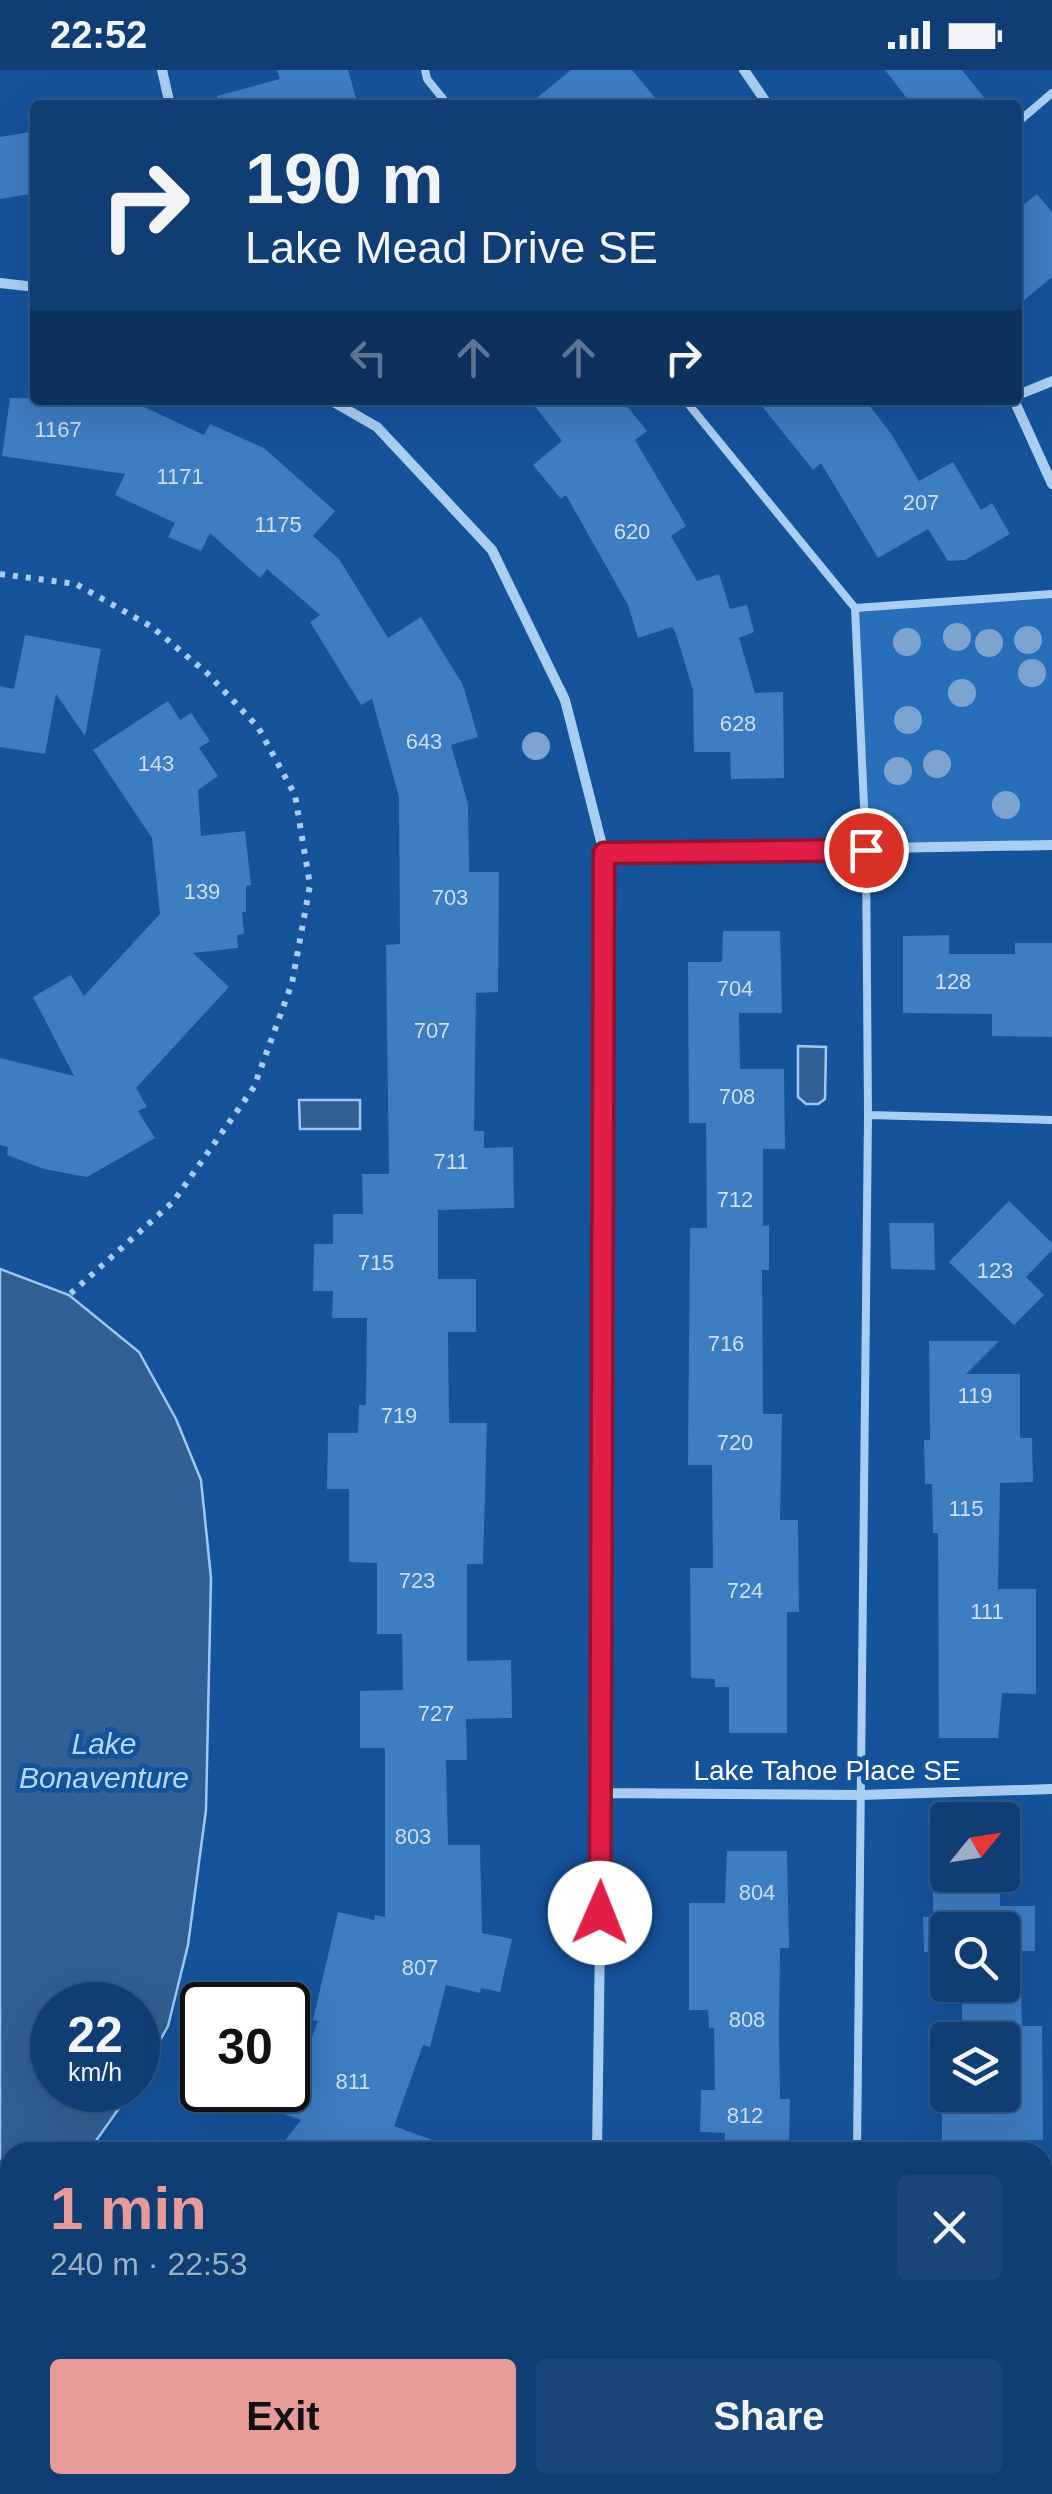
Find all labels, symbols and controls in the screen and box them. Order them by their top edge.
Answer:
text: 22:52 [50,14,147,56]
icon: right [80,140,210,270]
text: 190 m [245,140,443,218]
text: Lake Mead Drive SE [245,222,658,273]
icon: left [341,330,396,385]
icon: ahead [446,330,501,385]
icon: ahead [551,330,606,385]
icon: right [656,330,711,385]
house number: 1167 [34,417,82,442]
house number: 1171 [156,464,204,489]
house number: 207 [903,490,939,515]
house number: 1175 [254,512,302,537]
house number: 620 [614,519,650,544]
house number: 628 [720,711,756,736]
house number: 643 [406,729,442,754]
house number: 143 [138,751,174,776]
pin [824,808,909,893]
icon: arrive [839,823,894,878]
house number: 139 [184,879,220,904]
house number: 703 [432,885,468,910]
house number: 128 [935,969,971,994]
house number: 704 [717,976,753,1001]
house number: 707 [414,1018,450,1043]
house number: 708 [719,1084,755,1109]
house number: 711 [433,1149,469,1174]
house number: 712 [717,1187,753,1212]
house number: 715 [358,1250,394,1275]
house number: 123 [977,1258,1013,1283]
house number: 716 [708,1331,744,1356]
house number: 119 [957,1383,993,1408]
house number: 719 [381,1403,417,1428]
house number: 720 [717,1430,753,1455]
house number: 115 [948,1496,984,1521]
house number: 723 [399,1568,435,1593]
house number: 724 [727,1578,763,1603]
house number: 111 [970,1599,1004,1624]
house number: 727 [418,1701,454,1726]
water label: Lake Bonaventure [19,1727,189,1794]
street label: Lake Tahoe Place SE [693,1755,961,1786]
north arrow [930,1802,1020,1892]
map controls [930,1802,1020,2112]
house number: 803 [395,1824,431,1849]
position arrow [548,1861,652,1965]
house number: 804 [739,1880,775,1905]
button: search [930,1912,1020,2002]
house number: 807 [402,1955,438,1980]
speed limit sign: 30 [180,1982,310,2112]
text: 22 [67,2007,123,2063]
house number: 808 [729,2007,765,2032]
button: layers [930,2022,1020,2112]
text: km/h [68,2058,122,2086]
house number: 811 [335,2069,371,2094]
house number: 812 [727,2103,763,2128]
text: 1 min [50,2175,207,2242]
button: close [897,2175,1002,2280]
text: 240 m · 22:53 [50,2246,247,2282]
button: Exit [50,2359,516,2474]
button: Share [536,2359,1002,2474]

